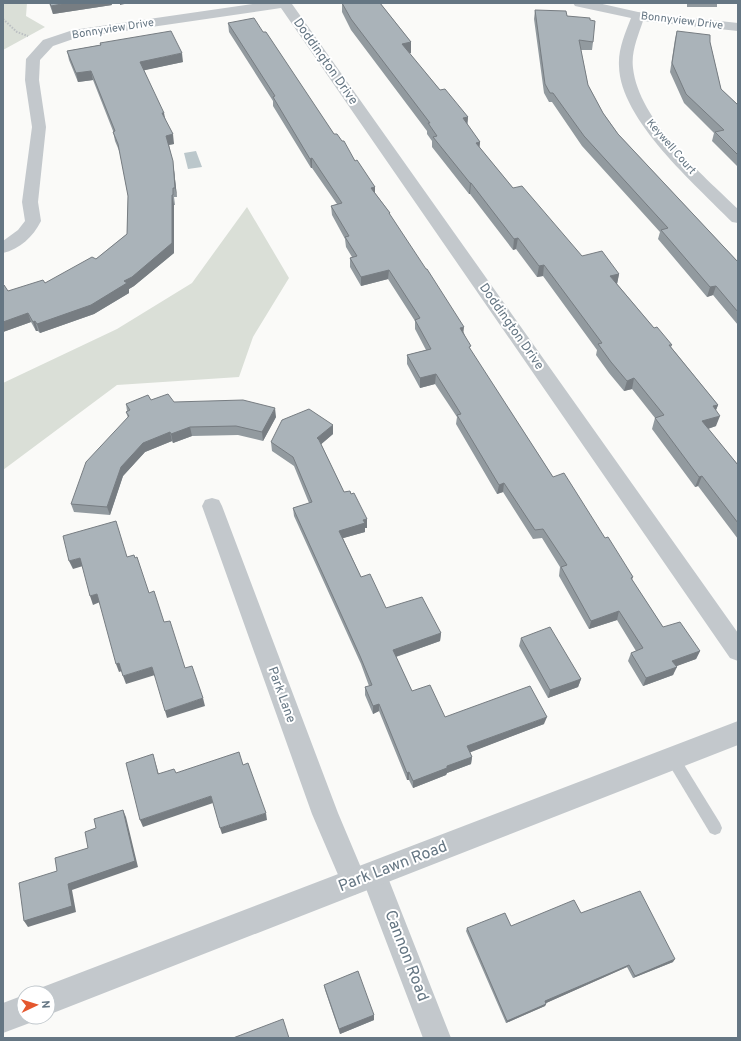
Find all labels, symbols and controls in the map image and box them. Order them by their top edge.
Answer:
street label: Bonnyview Drive [640,9,724,33]
street label: Bonnyview Drive [71,16,155,42]
street label: Doddington Drive [289,16,361,108]
street label: Keywell Court [643,116,699,178]
street label: Doddington Drive [475,281,547,373]
street label: Park Lane [263,665,299,725]
street label: Park Lawn Road [336,837,450,897]
street label: Cannon Road [379,908,433,1004]
north arrow [16,985,56,1025]
text: N [38,1000,52,1009]

